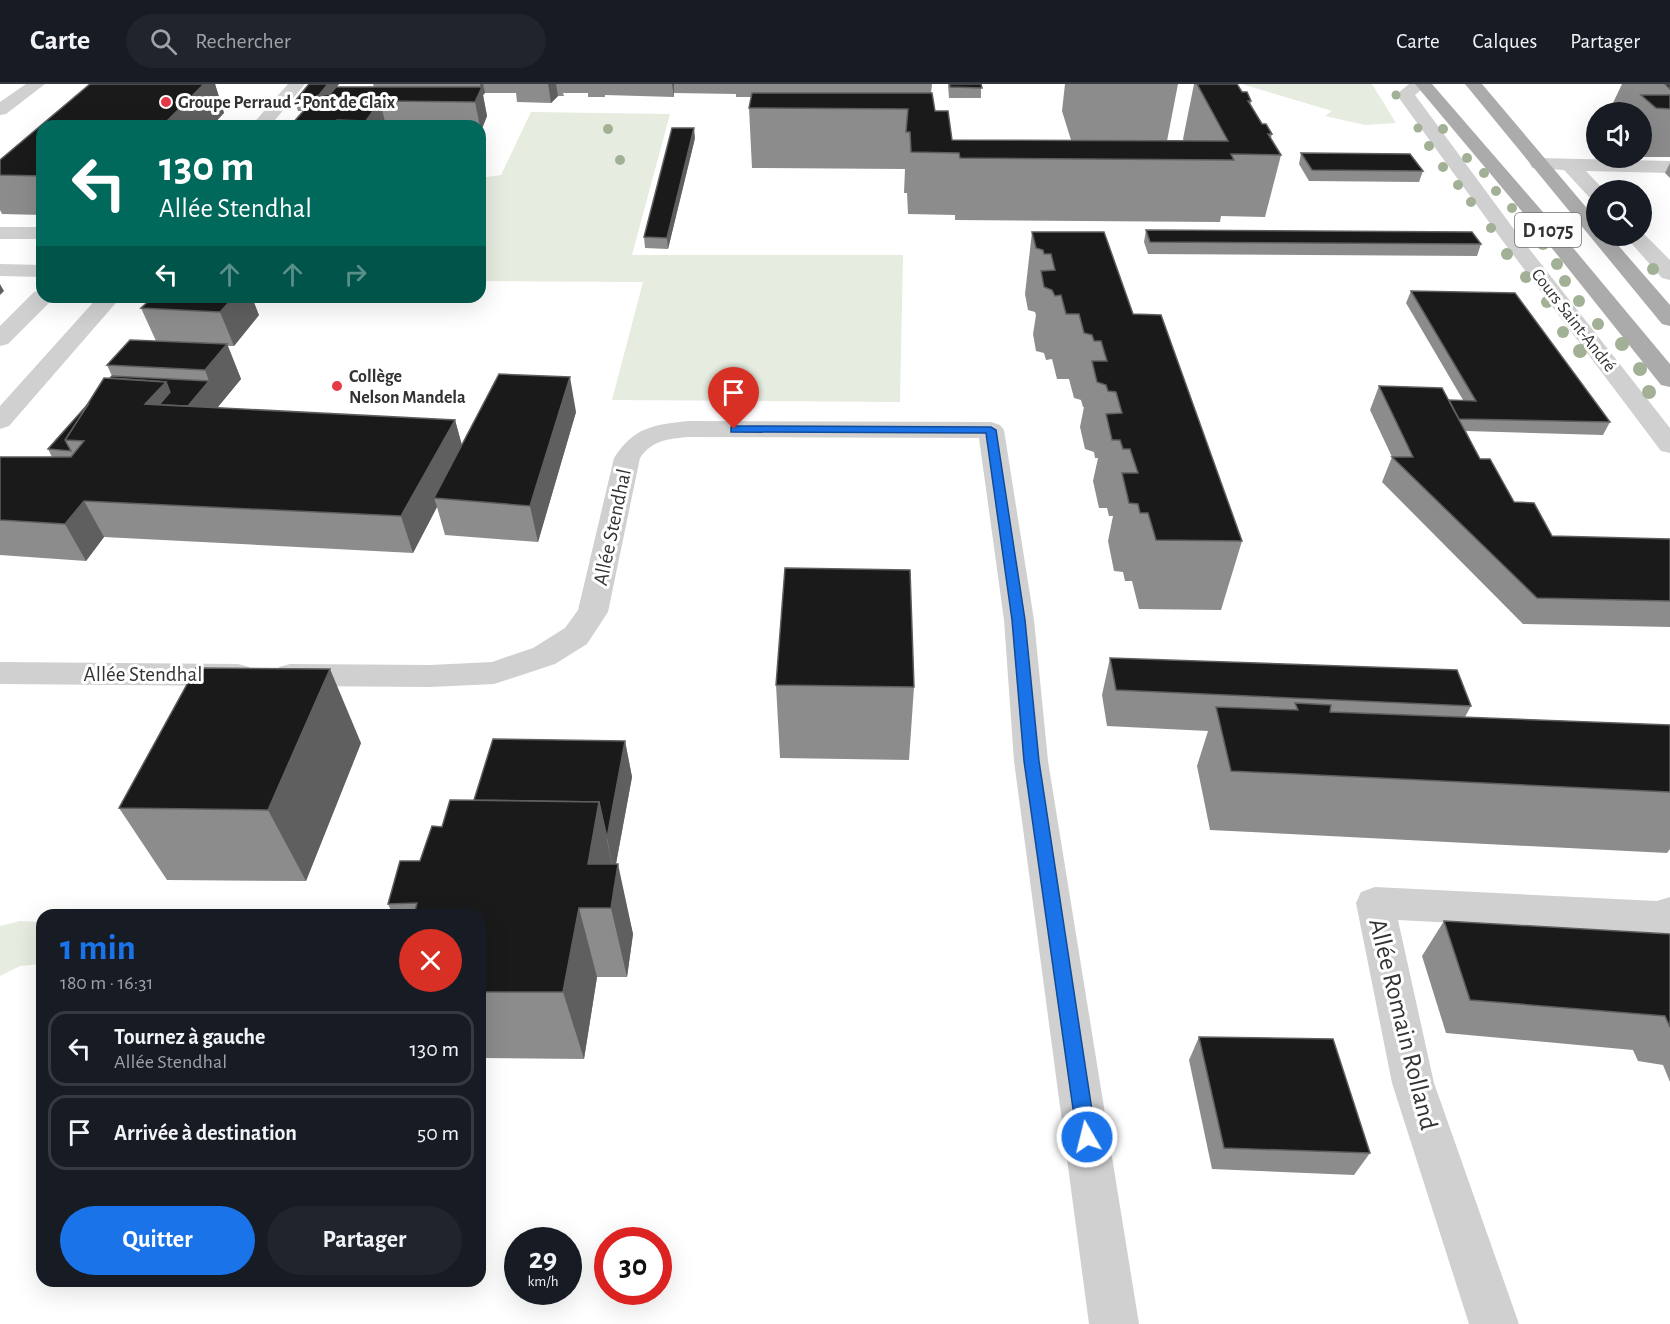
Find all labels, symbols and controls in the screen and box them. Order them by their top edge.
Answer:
search box [126,14,546,68]
icon: search [147,25,180,58]
text: Carte [30,27,90,55]
text: Rechercher [195,30,291,52]
text: Carte [1396,31,1440,52]
text: Calques [1473,31,1537,52]
text: Partager [1570,31,1640,52]
place label: Groupe Perraud - Pont de Claix [178,94,396,112]
marker: Groupe Perraud - Pont de Claix [159,95,173,109]
map controls [1586,102,1652,246]
button: sound [1586,102,1652,168]
icon: left [60,144,138,222]
text: 130 m [159,146,254,188]
button: search [1586,180,1652,246]
text: Allée Stendhal [159,195,312,222]
road number: D 1075 [1515,213,1581,247]
icon: left [150,258,183,291]
icon: ahead [213,258,246,291]
icon: ahead [276,258,309,291]
icon: right [339,258,372,291]
street label: Cours Saint-André [1528,266,1619,376]
pin [708,367,759,429]
place label: Collège Nelson Mandela [349,368,466,407]
icon: arrive [717,376,750,409]
marker: Collège Nelson Mandela [330,379,344,393]
street label: Allée Stendhal [590,467,635,587]
street label: Allée Stendhal [84,664,202,685]
street label: Allée Romain Rolland [1364,916,1442,1133]
button: close [399,929,462,992]
text: 1 min [60,930,136,966]
text: 180 m · 16:31 [60,973,153,993]
text: Tournez à gauche [114,1026,265,1048]
icon: left [63,1032,96,1065]
text: 130 m [410,1038,459,1060]
text: Allée Stendhal [114,1052,227,1072]
position arrow [1055,1105,1119,1169]
icon: arrive [63,1116,96,1149]
text: Arrivée à destination [114,1122,297,1144]
text: 50 m [417,1122,459,1144]
button: Quitter [60,1206,255,1275]
button: Partager [267,1206,462,1275]
speed limit sign: 30 [594,1227,672,1305]
text: 29 [529,1244,557,1274]
text: km/h [528,1274,558,1289]

